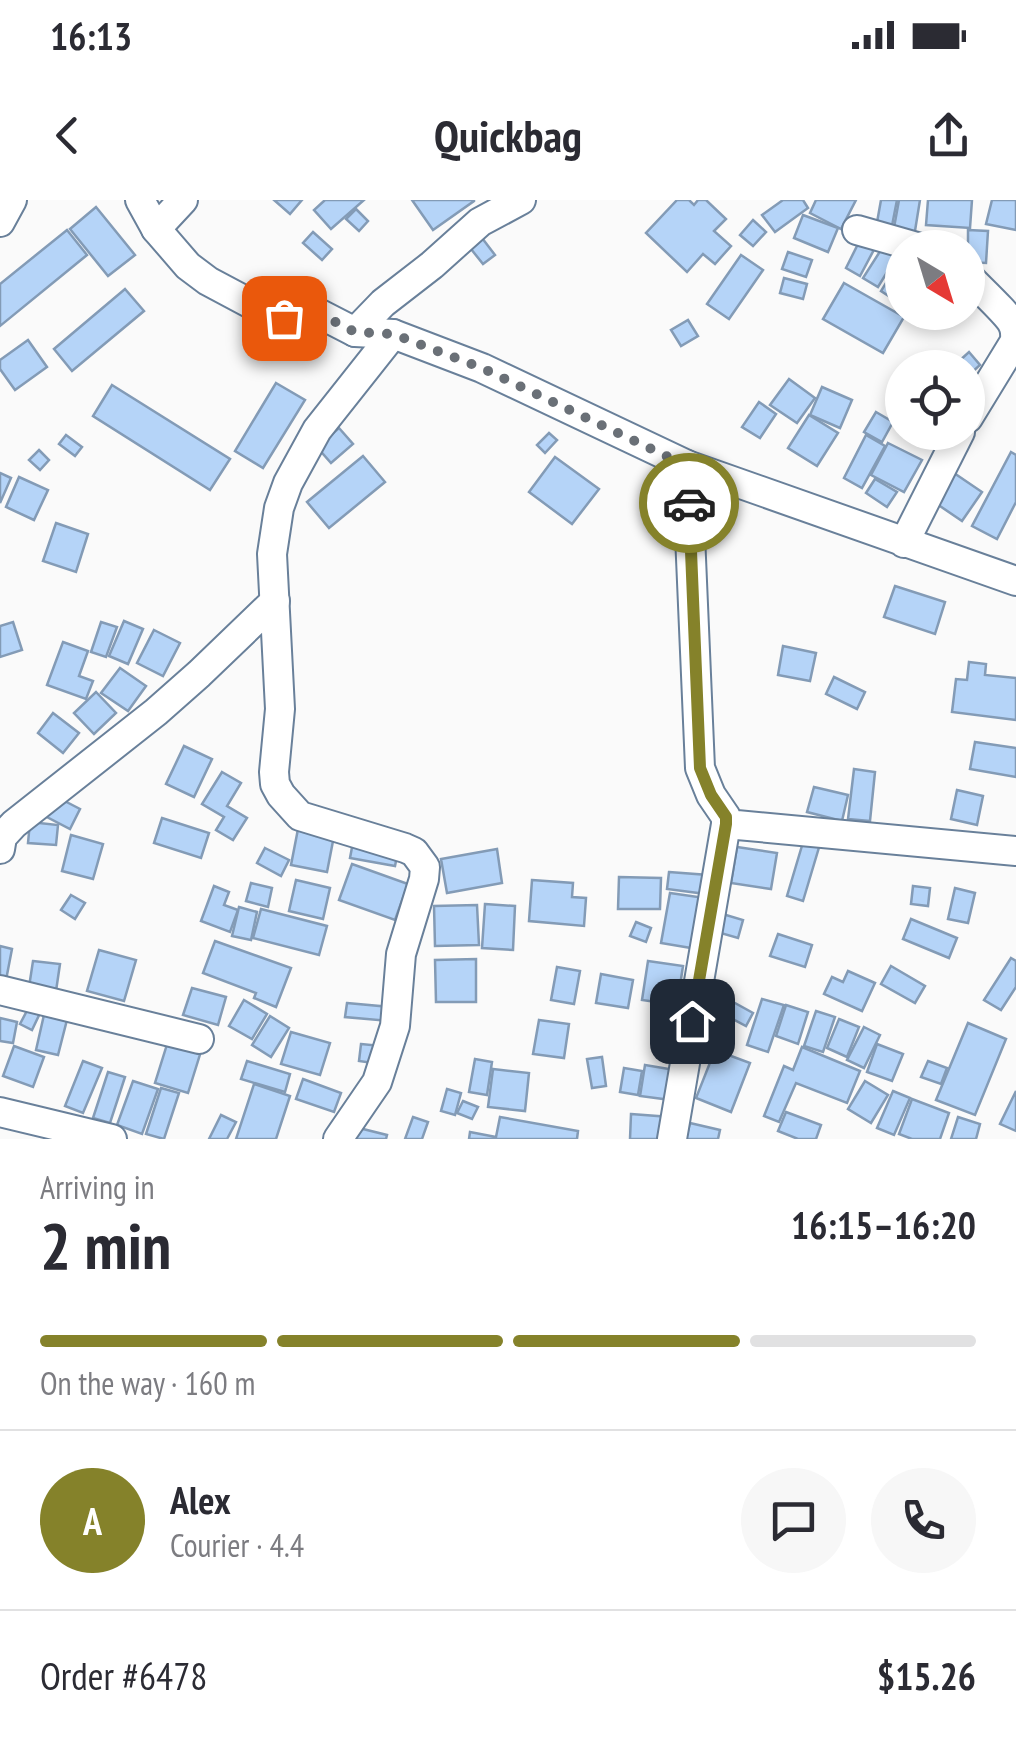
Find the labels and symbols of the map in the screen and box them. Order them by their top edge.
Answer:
north arrow [885,230,985,330]
pin [242,276,327,361]
courier [639,453,739,553]
pin [650,979,735,1064]

